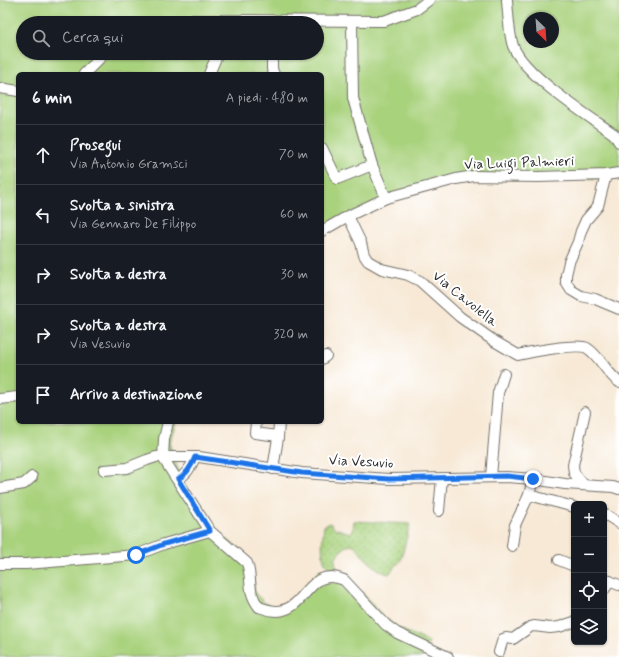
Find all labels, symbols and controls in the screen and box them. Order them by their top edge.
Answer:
north arrow [523,12,559,48]
search box [16,16,324,60]
icon: search [30,27,52,49]
text: Cerca qui [62,28,123,48]
text: 6 min [32,87,72,109]
text: A piedi · 480 m [226,90,308,107]
text: Prosegui [70,136,121,156]
icon: ahead [32,144,54,166]
text: 70 m [279,146,308,163]
street label: Via Luigi Palmieri [464,152,574,176]
text: Via Antonio Gramsci [70,156,187,173]
text: Svolta a sinistra [70,196,175,216]
icon: left [32,204,54,226]
text: 60 m [280,206,308,223]
text: Via Gennaro De Filippo [70,216,196,233]
icon: right [32,264,54,286]
text: Svolta a destra [70,265,167,285]
text: 30 m [281,266,308,283]
street label: Via Cavolella [429,267,502,331]
text: Svolta a destra [70,316,167,336]
icon: right [32,324,54,346]
text: 320 m [274,326,308,343]
text: Via Vesuvio [70,336,130,353]
icon: arrive [32,384,54,406]
text: Arrivo a destinazione [70,385,203,405]
street label: Via Vesuvio [328,451,394,473]
route end [524,470,542,488]
map controls [571,501,607,645]
button: + [571,501,607,537]
button: − [571,537,607,573]
route start [127,546,145,564]
button: locate [571,573,607,609]
button: layers [571,609,607,645]

